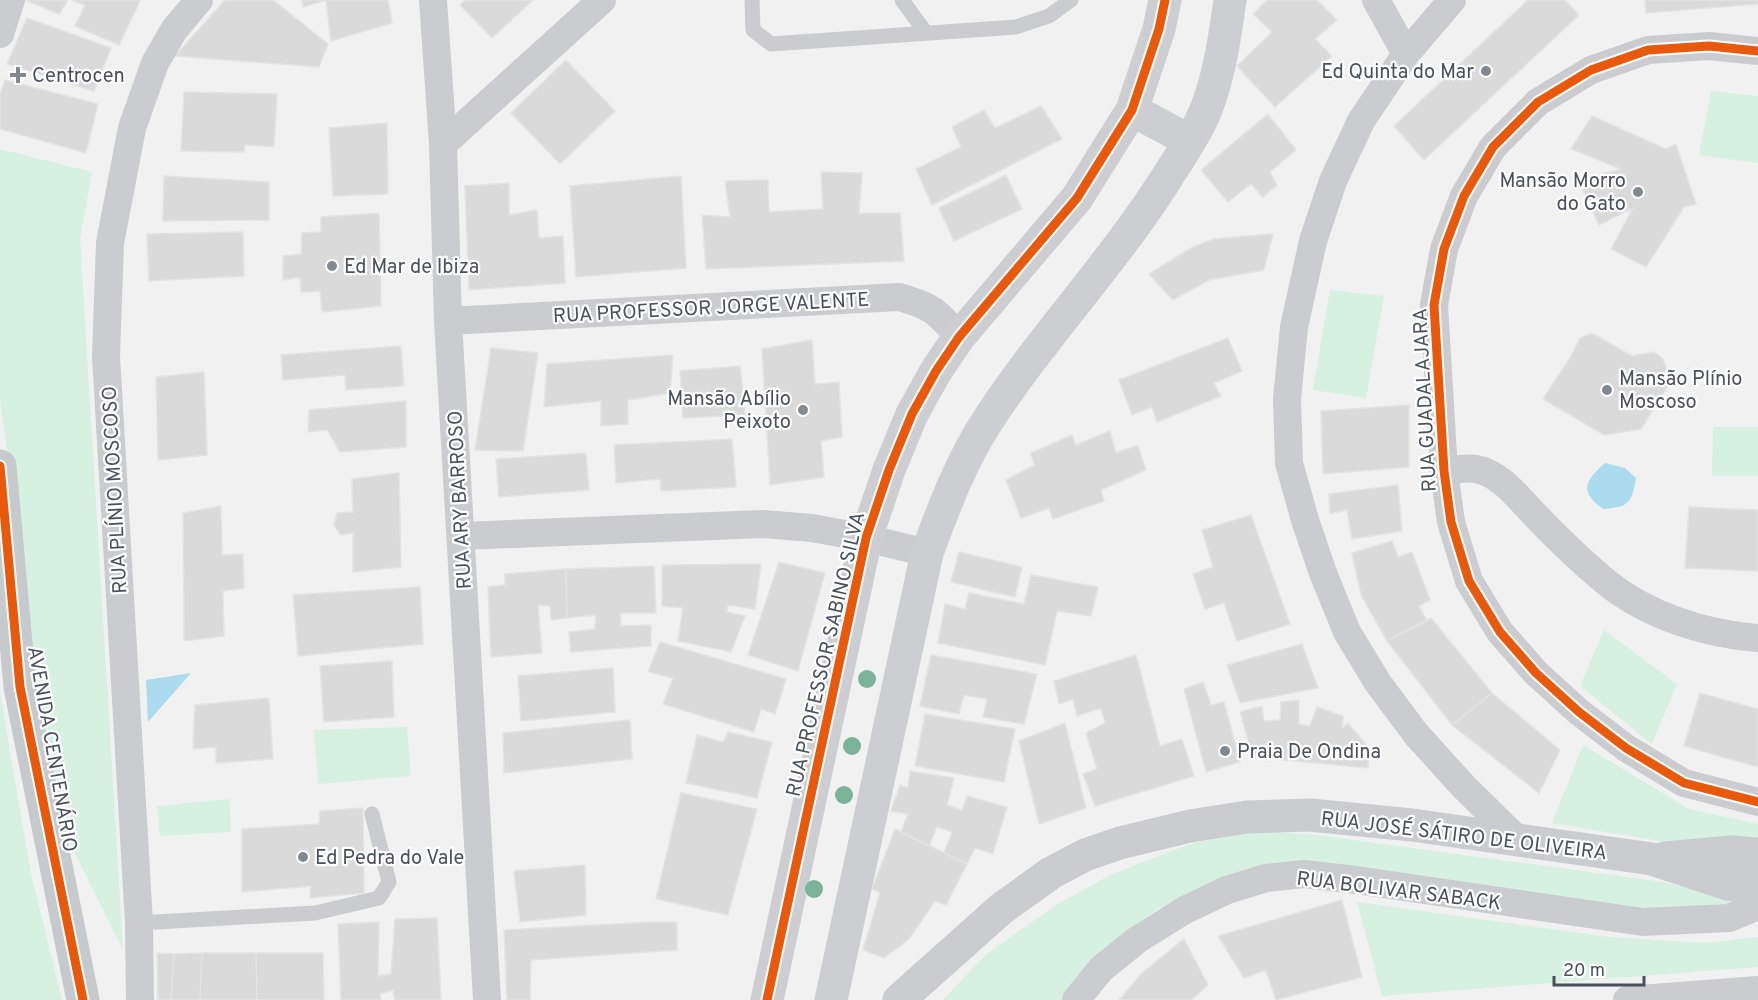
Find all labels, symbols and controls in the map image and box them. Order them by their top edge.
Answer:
place label: Ed Quinta do Mar [1321,60,1474,86]
place label: Centrocen [32,64,125,90]
marker: Ed Quinta do Mar [1479,64,1493,78]
marker: Centrocen [9,66,27,84]
place label: Mansão Morro do Gato [1500,169,1626,218]
marker: Mansão Morro do Gato [1631,185,1645,199]
place label: Ed Mar de Ibiza [344,255,479,281]
marker: Ed Mar de Ibiza [325,259,339,273]
street label: RUA PROFESSOR JORGE VALENTE [552,288,870,330]
street label: RUA GUADALAJARA [1408,307,1444,493]
place label: Mansão Plínio Moscoso [1619,367,1743,416]
marker: Mansão Plínio Moscoso [1600,383,1614,397]
street label: RUA PLÍNIO MOSCOSO [96,385,134,595]
place label: Mansão Abílio Peixoto [667,387,791,436]
marker: Mansão Abílio Peixoto [796,403,810,417]
street label: RUA ARY BARROSO [443,410,479,590]
street label: RUA PROFESSOR SABINO SILVA [781,509,872,800]
street label: AVENIDA CENTENÁRIO [20,644,84,854]
place label: Praia De Ondina [1237,740,1381,766]
marker: Praia De Ondina [1218,744,1232,758]
street label: RUA JOSÉ SÁTIRO DE OLIVEIRA [1319,805,1609,867]
place label: Ed Pedra do Vale [315,846,464,872]
marker: Ed Pedra do Vale [296,850,310,864]
street label: RUA BOLIVAR SABACK [1295,867,1503,917]
scale bar [1554,949,1644,987]
text: 20 m [1563,960,1605,983]

